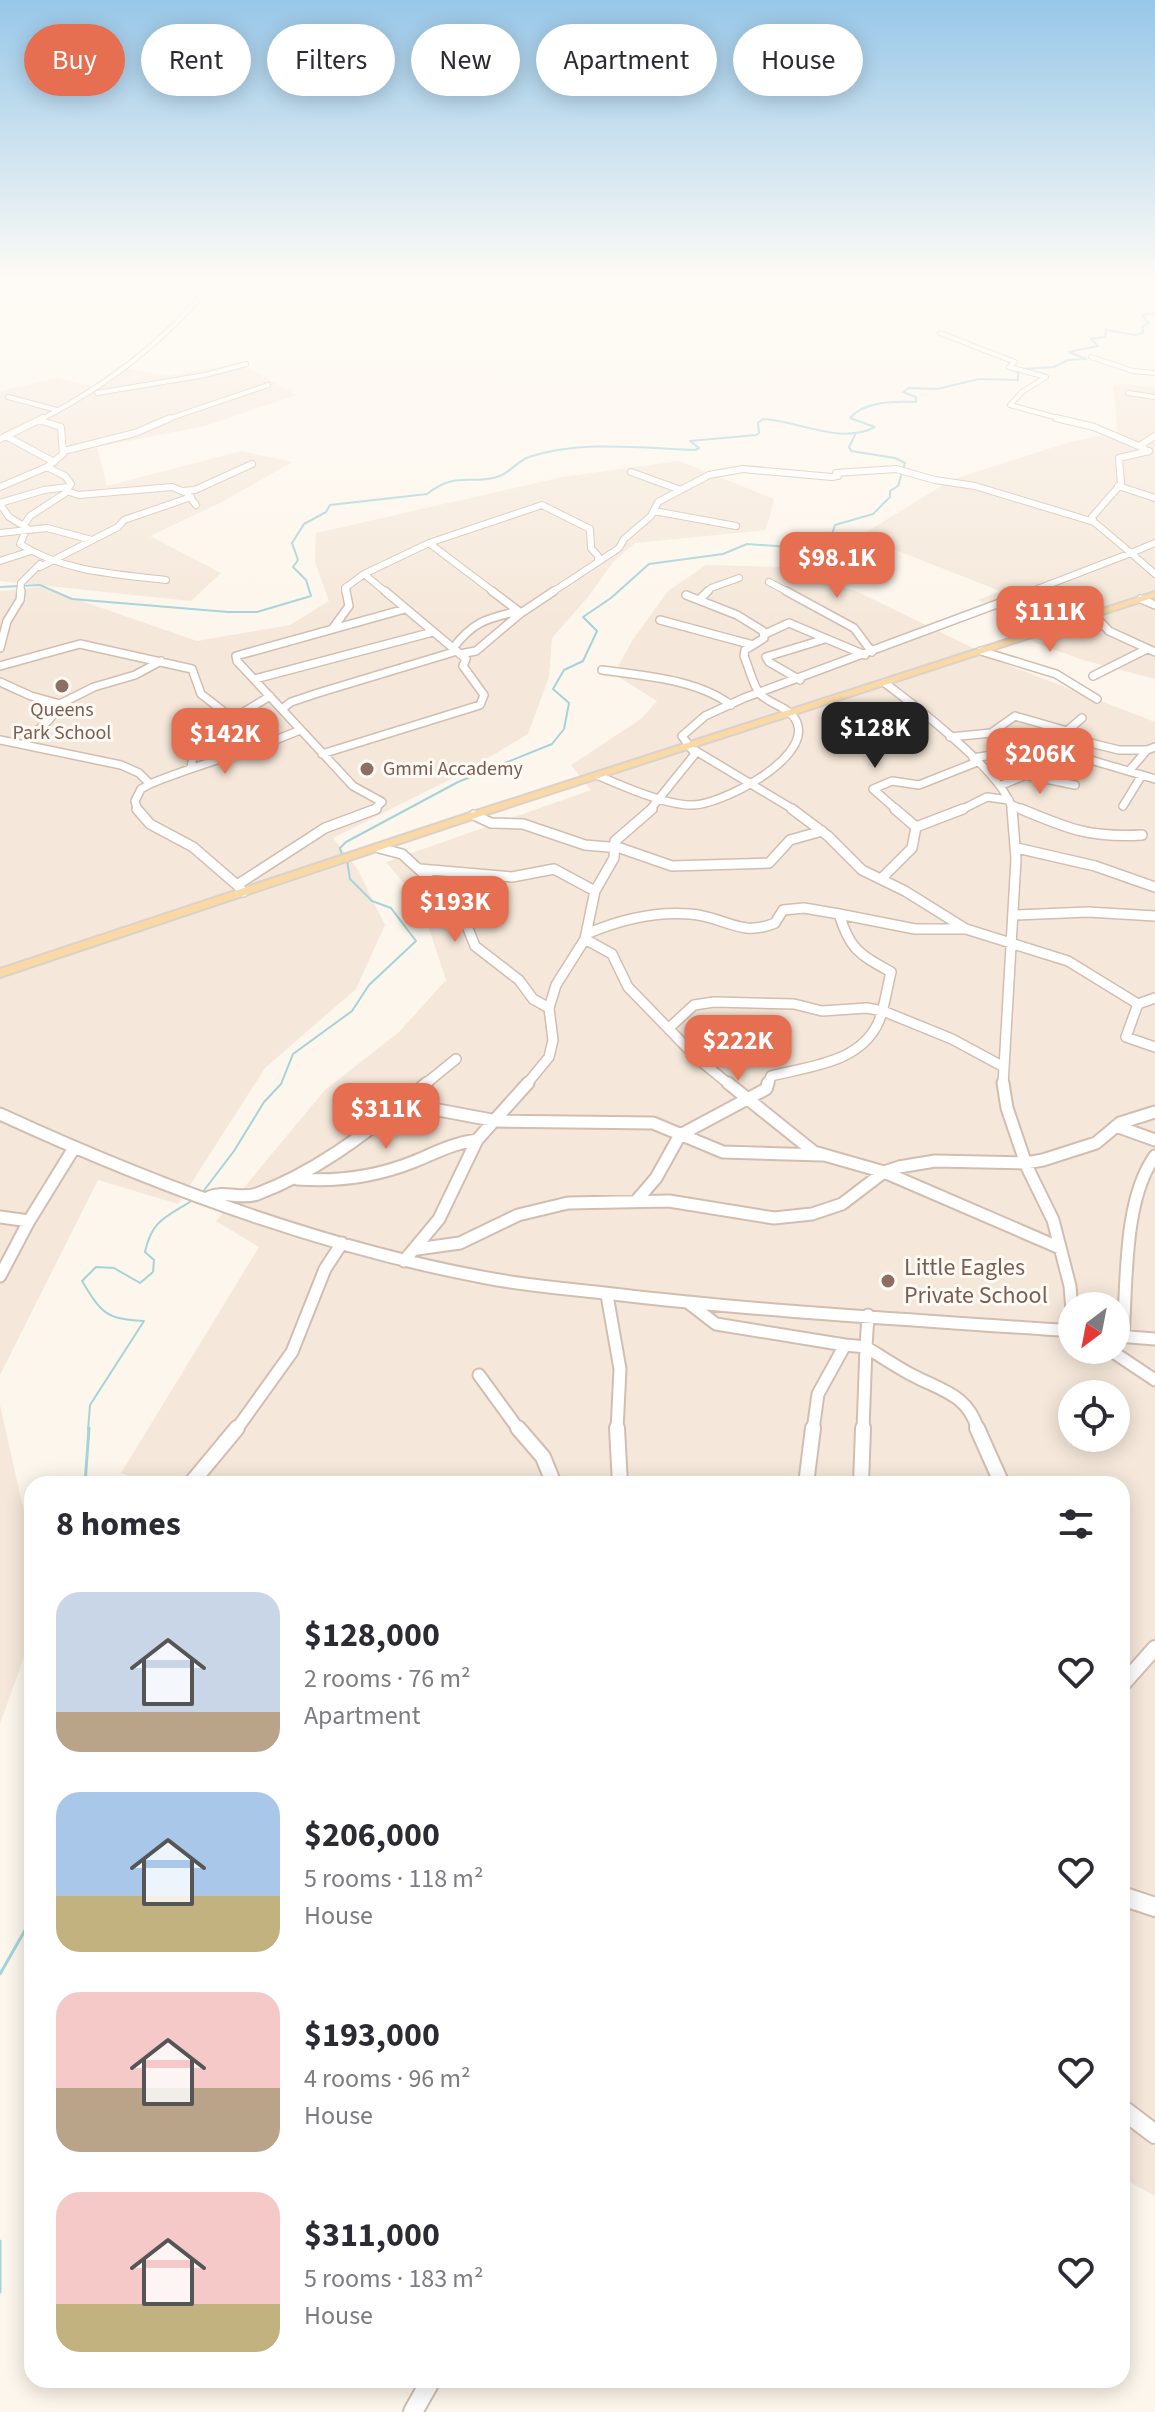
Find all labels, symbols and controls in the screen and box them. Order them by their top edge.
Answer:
chip: Buy [24,24,125,96]
chip: Rent [141,24,251,96]
chip: Filters [267,24,395,96]
chip: New [411,24,520,96]
chip: Apartment [536,24,717,96]
chip: House [733,24,863,96]
pin: $98.1K [772,532,902,600]
text: $98.1K [798,539,876,576]
pin: $111K [994,586,1106,654]
text: $111K [1015,593,1085,630]
marker: Queens Park School [53,677,71,695]
place label: Queens Park School [13,696,111,747]
pin: $128K [819,702,931,770]
pin: $142K [169,708,281,776]
text: $128K [840,709,910,746]
text: $142K [190,715,260,752]
pin: $206K [984,728,1096,796]
text: $206K [1005,735,1075,772]
place label: Gmmi Accademy [383,755,524,783]
marker: Gmmi Accademy [358,760,376,778]
pin: $193K [399,876,511,944]
text: $193K [420,883,490,920]
pin: $222K [682,1015,794,1083]
text: $222K [703,1022,773,1059]
pin: $311K [330,1083,442,1151]
text: $311K [351,1090,421,1127]
place label: Little Eagles Private School [904,1250,1048,1313]
marker: Little Eagles Private School [879,1272,897,1290]
north arrow [1058,1292,1130,1364]
map controls [1058,1292,1130,1452]
button: locate [1058,1380,1130,1452]
text: 8 homes [56,1500,181,1549]
icon: filters [1054,1502,1098,1546]
text: $128,000 [304,1611,440,1660]
icon: home [120,1624,216,1720]
icon: heart [1054,1650,1098,1694]
text: 2 rooms · 76 m² [304,1660,471,1697]
text: Apartment [304,1697,421,1734]
text: $206,000 [304,1811,440,1860]
icon: home [120,1824,216,1920]
icon: heart [1054,1850,1098,1894]
text: 5 rooms · 118 m² [304,1860,483,1897]
text: House [304,1897,373,1934]
text: $193,000 [304,2011,440,2060]
icon: home [120,2024,216,2120]
icon: heart [1054,2050,1098,2094]
text: 4 rooms · 96 m² [304,2060,471,2097]
text: House [304,2097,373,2134]
text: $311,000 [304,2211,440,2260]
icon: home [120,2224,216,2320]
icon: heart [1054,2250,1098,2294]
text: 5 rooms · 183 m² [304,2260,483,2297]
text: House [304,2297,373,2334]

